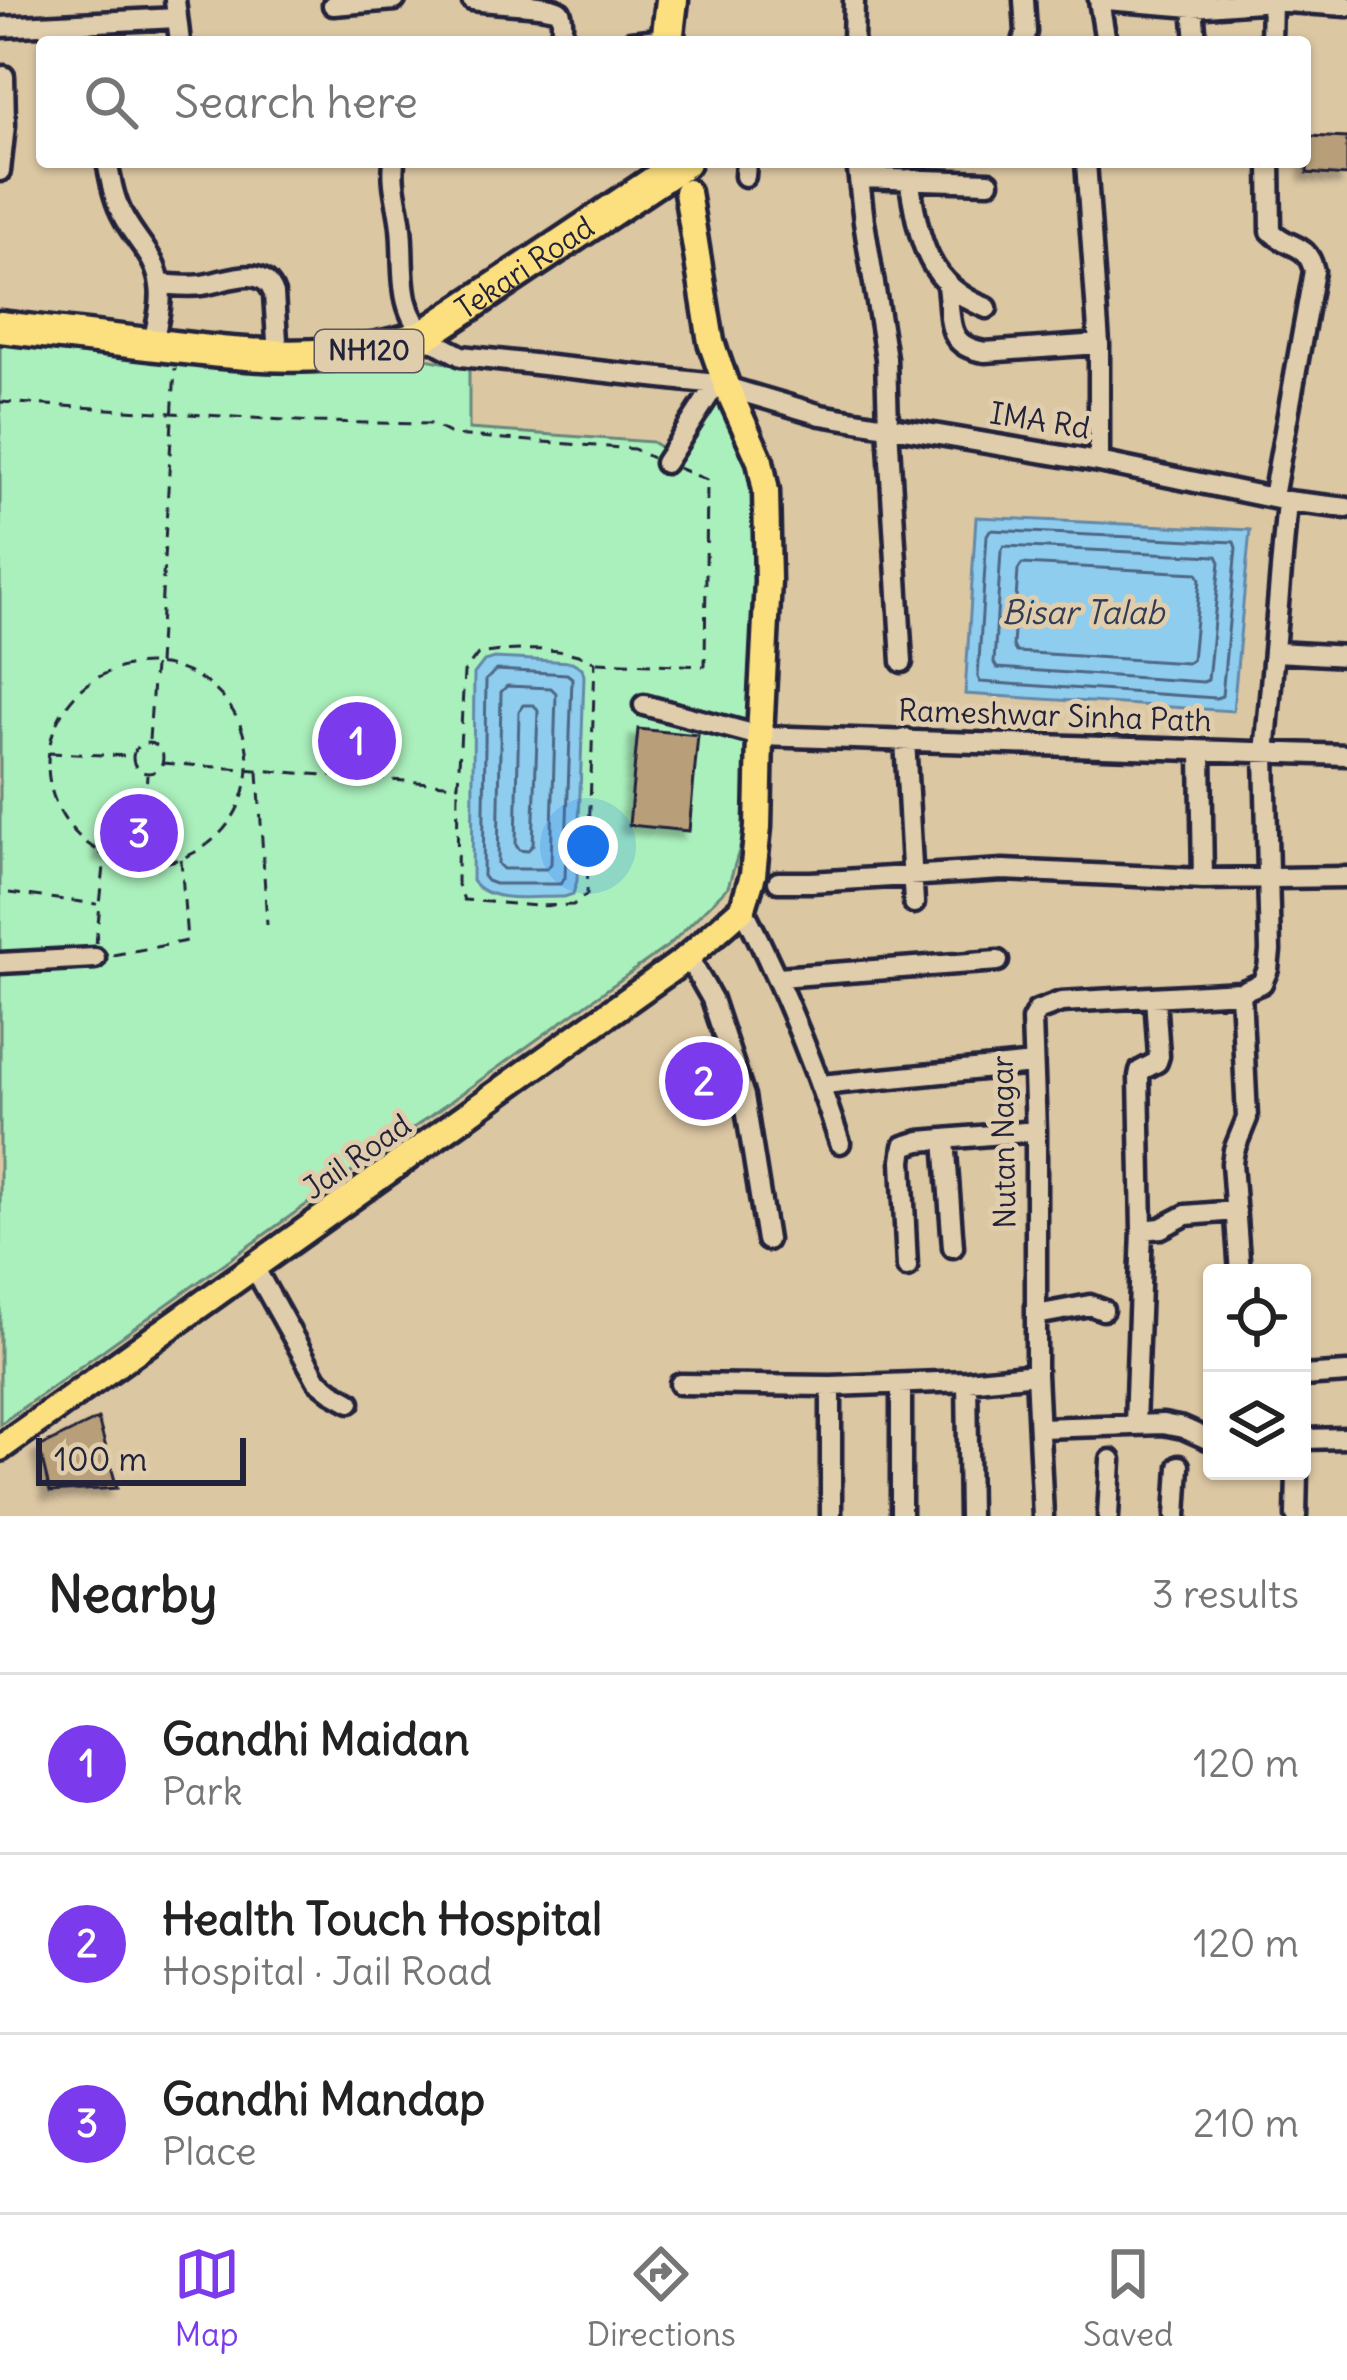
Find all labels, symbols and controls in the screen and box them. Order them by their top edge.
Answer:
search box [36,36,1311,168]
icon: search [78,69,144,135]
text: Search here [174,74,418,130]
street label: Tekari Road [448,208,601,327]
road number: NH120 [315,330,423,372]
street label: IMA Rd [988,393,1093,447]
water label: Bisar Talab [1002,591,1166,633]
street label: Rameshwar Sinha Path [898,691,1212,739]
pin: 1 [318,696,396,786]
pin: 3 [100,788,178,878]
your location [558,816,618,876]
pin: 2 [665,1036,743,1126]
street label: Nutan Nagar [982,1055,1024,1229]
street label: Jail Road [295,1105,418,1207]
map controls [1203,1264,1311,1480]
button: locate [1203,1264,1311,1372]
button: layers [1203,1372,1311,1480]
scale bar [36,1432,246,1485]
text: 100 m [54,1438,147,1480]
text: Nearby [48,1562,217,1626]
text: 3 results [1152,1570,1299,1619]
text: Gandhi Maidan [162,1711,470,1767]
text: 1 [79,1739,95,1788]
text: 120 m [1193,1739,1299,1788]
text: Park [162,1767,243,1816]
text: Health Touch Hospital [162,1891,602,1947]
text: 2 [76,1919,98,1968]
text: 120 m [1193,1919,1299,1968]
text: Hospital · Jail Road [162,1947,492,1996]
text: Gandhi Mandap [162,2071,485,2127]
text: 3 [76,2099,98,2148]
text: 210 m [1193,2099,1299,2148]
text: Place [162,2127,256,2176]
tab: Map [174,2241,240,2355]
tab: Directions [587,2241,736,2355]
tab: Saved [1083,2241,1173,2355]

